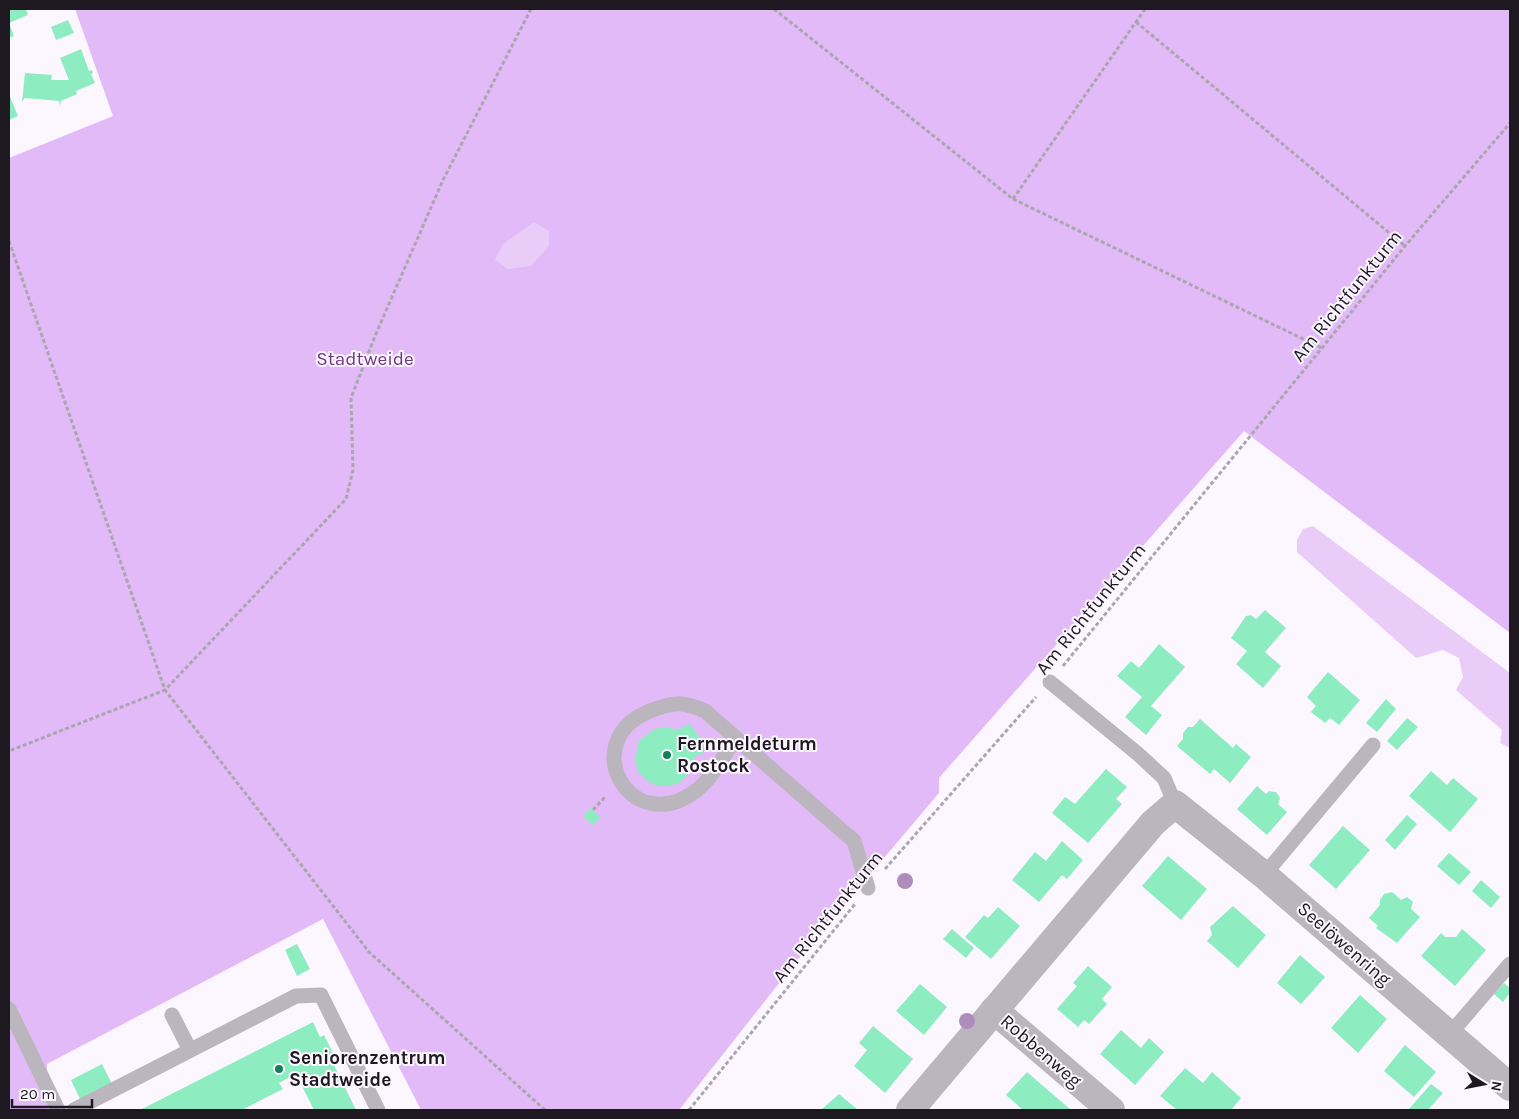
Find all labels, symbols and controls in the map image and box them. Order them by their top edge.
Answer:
street label: Am Richtfunkturm [1287,226,1407,366]
park label: Stadtweide [316,348,414,370]
street label: Am Richtfunkturm [1031,539,1151,679]
place label: Fernmeldeturm Rostock [677,733,817,777]
marker: Fernmeldeturm Rostock [661,749,673,761]
street label: Am Richtfunkturm [768,847,888,987]
street label: Seelöwenring [1293,898,1395,991]
street label: Robbenweg [996,1010,1086,1092]
place label: Seniorenzentrum Stadtweide [289,1047,446,1091]
north arrow [1459,1059,1509,1109]
marker: Seniorenzentrum Stadtweide [273,1063,285,1075]
scale bar [12,1076,92,1108]
text: N [1487,1080,1506,1093]
text: 20 m [20,1085,55,1103]

